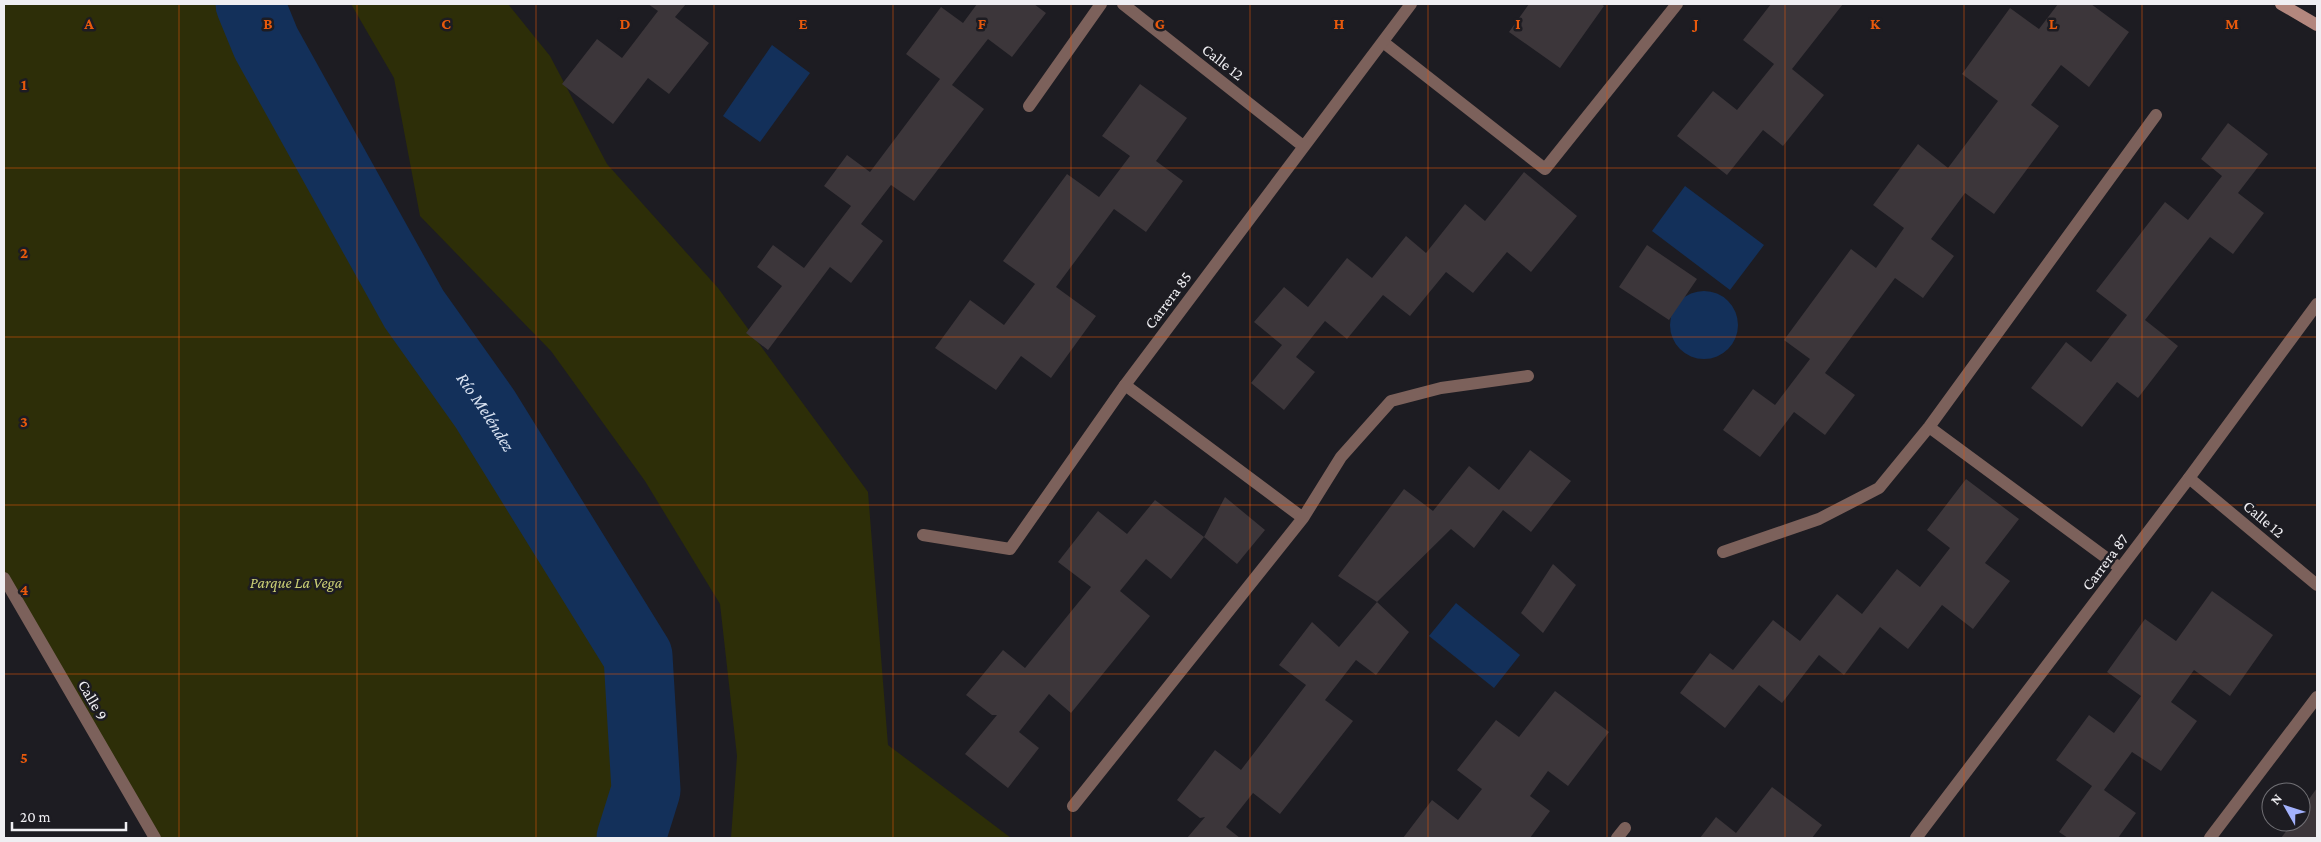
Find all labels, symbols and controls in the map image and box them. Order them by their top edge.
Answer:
text: A [83,15,94,32]
text: B [263,15,273,32]
text: C [441,15,451,32]
text: D [619,15,631,32]
text: E [798,15,808,32]
text: F [978,15,987,32]
text: G [1155,15,1165,32]
text: H [1334,15,1345,32]
text: I [1515,15,1521,32]
text: J [1691,15,1699,32]
text: K [1870,15,1881,32]
text: L [2049,15,2058,32]
text: M [2225,15,2239,32]
street label: Calle 12 [1199,40,1247,84]
text: 1 [21,76,27,93]
text: 2 [20,244,28,261]
street label: Carrera 85 [1141,268,1195,332]
water label: Río Meléndez [452,369,519,455]
text: 3 [20,413,28,430]
street label: Calle 12 [2240,497,2288,541]
street label: Carrera 87 [2078,530,2132,593]
park label: Parque La Vega [250,574,343,592]
text: 4 [20,581,29,598]
street label: Calle 9 [75,677,111,723]
text: 5 [20,749,28,766]
north arrow [2261,782,2311,832]
text: N [2267,790,2285,808]
scale bar [12,800,126,832]
text: 20 m [20,809,51,825]

